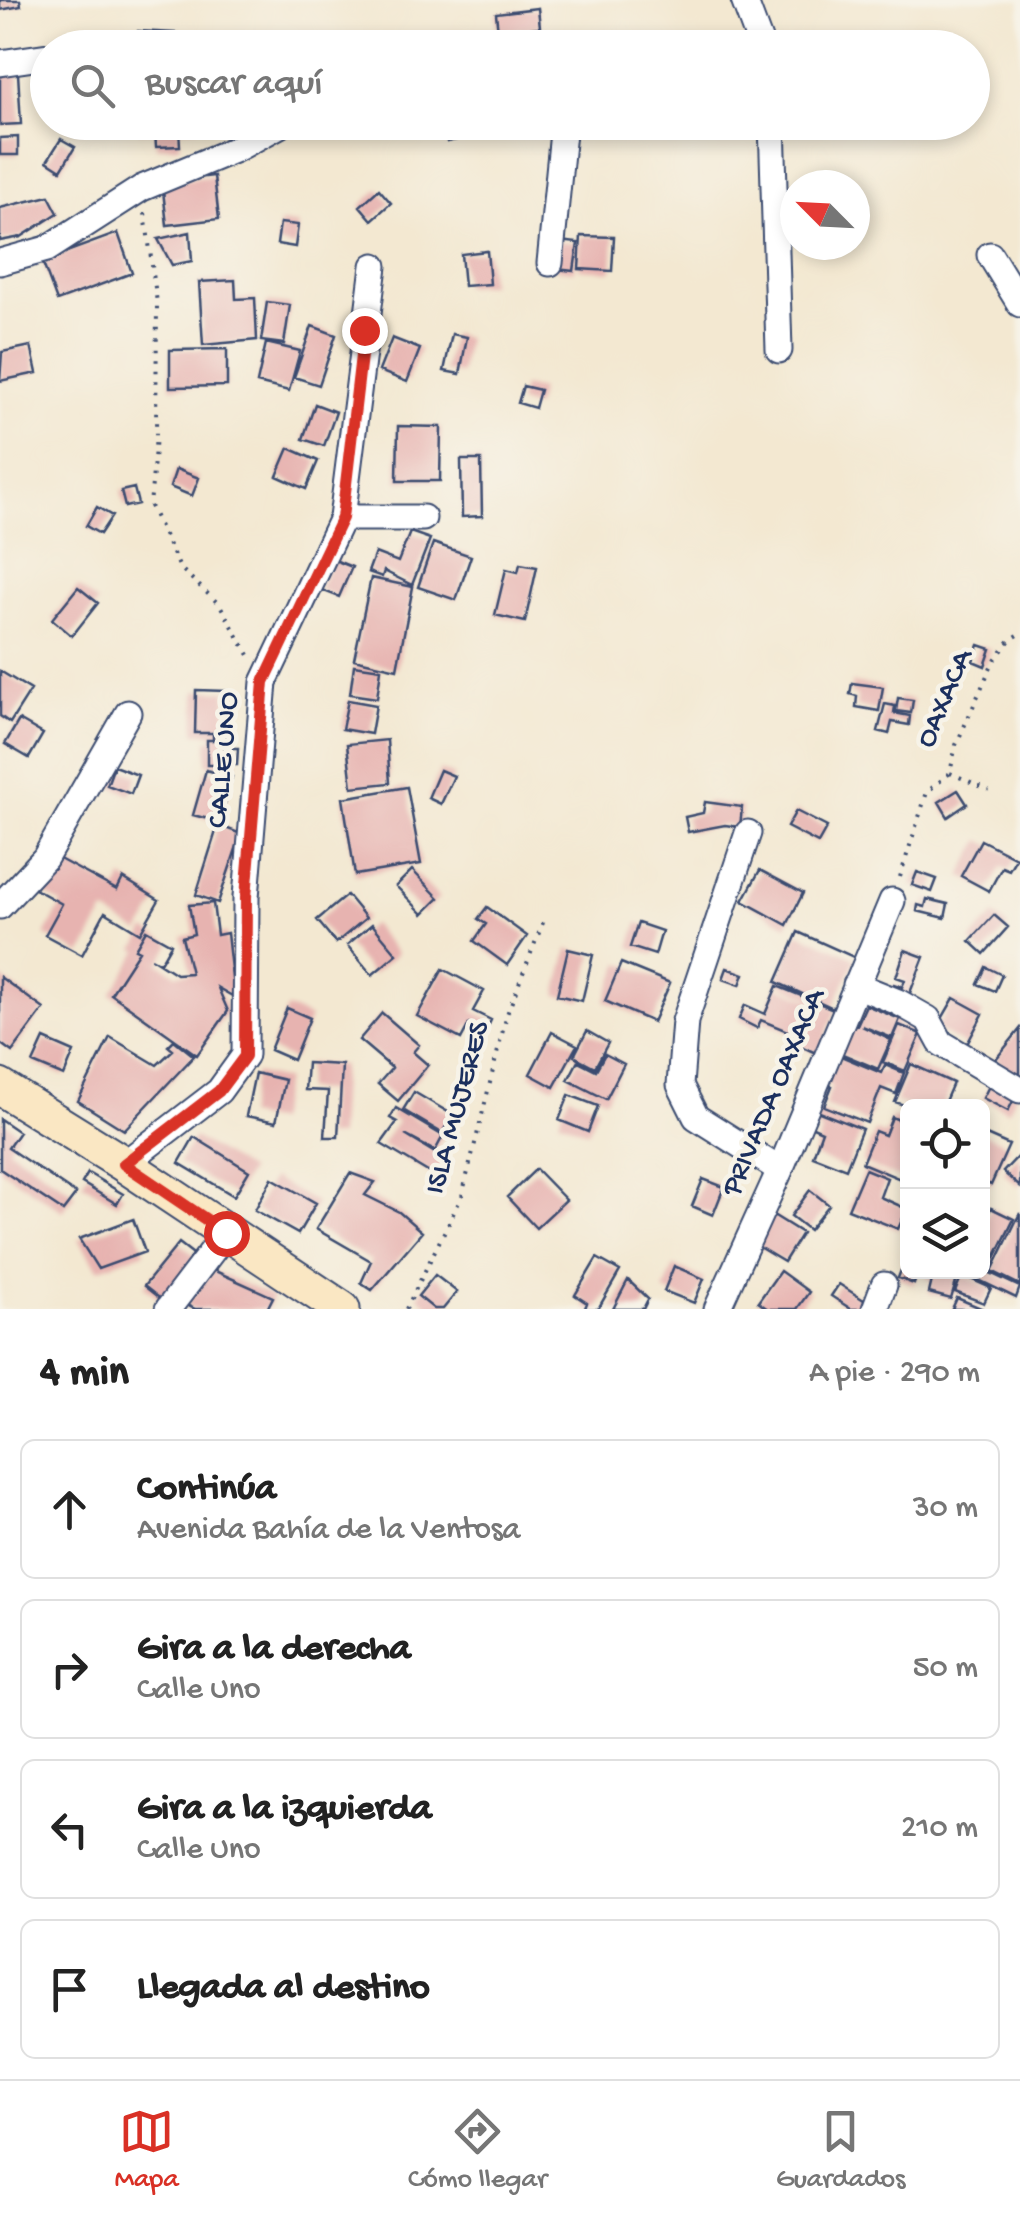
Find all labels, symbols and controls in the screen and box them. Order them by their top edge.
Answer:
search box [30,30,990,140]
icon: search [65,58,120,113]
text: Buscar aquí [145,63,323,107]
north arrow [780,170,870,260]
route end [342,308,388,354]
street label: OAXACA [910,643,983,753]
street label: CALLE UNO [202,690,248,830]
street label: PRIVADA OAXACA [715,983,835,1203]
street label: ISLA MUJERES [419,1017,499,1198]
map controls [900,1099,990,1279]
button: locate [900,1099,990,1189]
button: layers [900,1189,990,1279]
route start [204,1211,250,1257]
text: 4 min [40,1350,129,1399]
text: A pie · 290 m [809,1355,980,1393]
text: Continúa [137,1468,276,1512]
icon: ahead [42,1482,97,1537]
text: 30 m [913,1490,978,1528]
text: Avenida Bahía de la Ventosa [137,1512,520,1550]
text: Gira a la derecha [137,1628,411,1672]
icon: right [42,1642,97,1697]
text: 50 m [913,1650,978,1688]
text: Calle Uno [137,1672,261,1710]
text: Gira a la izquierda [137,1788,432,1832]
icon: left [42,1802,97,1857]
text: 210 m [901,1810,978,1848]
text: Calle Uno [137,1832,261,1870]
icon: arrive [42,1962,97,2017]
text: Llegada al destino [137,1967,430,2011]
tab: Mapa [115,2104,179,2197]
tab: Cómo llegar [408,2104,547,2197]
tab: Guardados [776,2104,905,2197]

